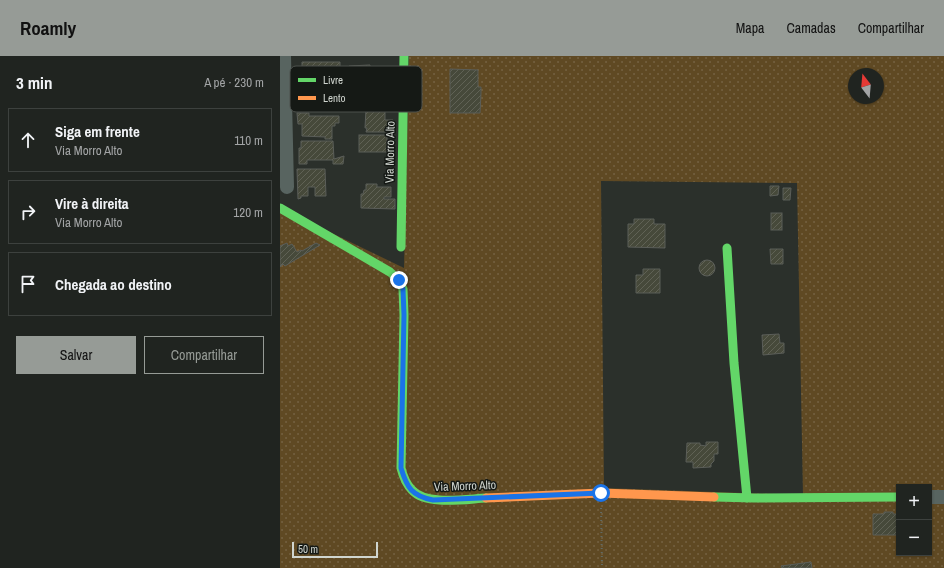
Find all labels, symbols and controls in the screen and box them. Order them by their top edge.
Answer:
text: Roamly [20,15,76,41]
text: Mapa [736,19,765,37]
text: Camadas [787,19,836,37]
text: Compartilhar [858,19,924,37]
legend [290,66,422,112]
north arrow [848,68,884,104]
text: 3 min [16,71,52,94]
text: Livre [323,73,343,87]
text: A pé · 230 m [204,74,264,91]
text: Lento [323,91,346,105]
text: Siga em frente [55,121,140,142]
street label: Via Morro Alto [381,121,399,183]
icon: ahead [17,129,39,151]
text: 110 m [234,132,263,149]
text: Via Morro Alto [55,142,122,159]
text: Vire à direita [55,193,129,214]
icon: right [17,201,39,223]
text: 120 m [233,204,263,221]
text: Via Morro Alto [55,214,122,231]
route end [390,271,408,289]
icon: arrive [17,273,39,295]
text: Chegada ao destino [55,274,172,295]
button: Salvar [16,336,136,374]
button: Compartilhar [144,336,264,374]
street label: Via Morro Alto [434,477,496,495]
route start [592,484,610,502]
map controls [896,484,932,556]
button: + [896,484,932,520]
button: − [896,520,932,556]
scale bar [292,540,378,559]
text: 50 m [298,542,318,556]

